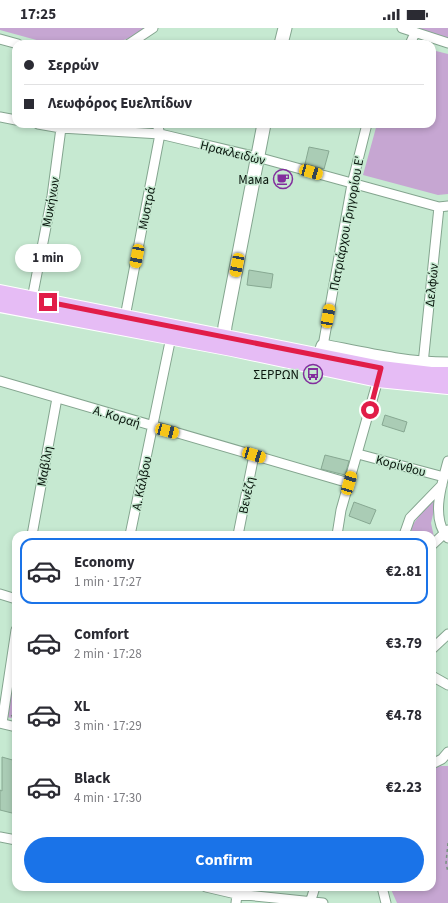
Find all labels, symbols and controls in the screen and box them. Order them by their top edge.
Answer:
text: 17:25 [20,4,56,25]
text: Σερρών [48,55,99,76]
text: Λεωφόρος Ευελπίδων [48,93,192,114]
street label: Ηρακλειδών [198,136,267,170]
street label: Πατριάρχου Γρηγορίου Ε' [325,154,369,292]
car [298,163,324,181]
cafe icon: Мама [272,168,294,190]
place label: Мама [238,171,269,189]
street label: Μυκήνων [38,176,64,229]
street label: Μυστρά [134,185,160,231]
car [129,243,145,269]
callout: 1 min [15,244,81,272]
text: 1 min [32,249,64,267]
car [229,252,245,278]
street label: Δελφών [421,262,443,308]
route end [39,293,57,311]
car [320,303,336,329]
bus stop icon: ΣΕΡΡΩΝ [302,363,324,385]
place label: ΣΕΡΡΩΝ [253,366,299,384]
street label: Α. Κοραή [91,401,143,433]
route start [361,401,379,419]
car [154,422,180,440]
street label: Μαβίλη [33,444,57,488]
car [241,446,267,464]
street label: Κορίνθου [374,451,428,481]
street label: A. Κάλβου [127,454,156,512]
car [340,470,358,496]
street label: Βενέζη [234,475,260,516]
text: Economy [74,552,135,573]
icon: car [26,553,62,589]
text: €2.81 [386,561,422,582]
text: 1 min · 17:27 [74,573,142,591]
text: Comfort [74,624,129,645]
icon: car [26,625,62,661]
text: €3.79 [386,633,422,654]
text: 2 min · 17:28 [74,645,142,663]
text: XL [74,696,90,717]
icon: car [26,697,62,733]
text: €4.78 [386,705,422,726]
text: 3 min · 17:29 [74,717,142,735]
text: Black [74,768,111,789]
icon: car [26,769,62,805]
text: €2.23 [386,777,422,798]
text: 4 min · 17:30 [74,789,142,807]
button: Confirm [24,837,424,883]

